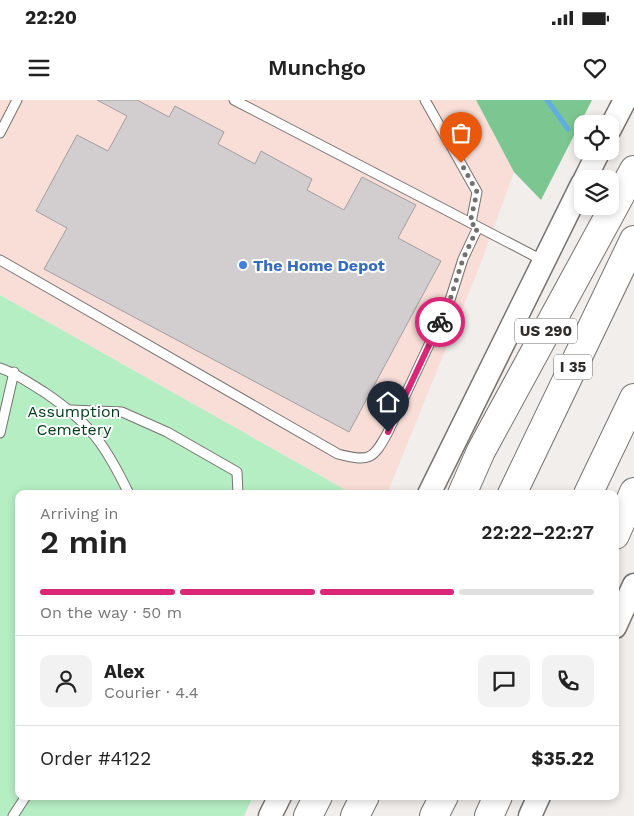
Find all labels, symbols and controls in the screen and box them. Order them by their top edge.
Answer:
text: 22:20 [25,6,77,29]
icon: menu [25,54,53,82]
icon: heart [581,54,609,82]
text: Munchgo [268,55,366,80]
pin [440,112,482,163]
map controls [574,115,619,215]
button: locate [574,115,619,160]
icon: bag [447,119,475,147]
button: layers [574,170,619,215]
place label: The Home Depot [253,256,385,275]
marker: The Home Depot [237,259,249,271]
courier [415,297,465,347]
icon: bike [426,308,454,336]
road number: US 290 [515,318,577,344]
road number: I 35 [554,354,592,380]
pin [367,381,409,432]
icon: home [374,388,402,416]
park label: Assumption Cemetery [28,402,120,439]
text: Arriving in [40,504,118,523]
text: 22:22–22:27 [481,521,594,544]
text: 2 min [40,523,128,561]
text: On the way · 50 m [40,603,182,622]
button: person [40,655,92,707]
button: chat [478,655,530,707]
button: phone [542,655,594,707]
text: Alex [104,660,145,683]
text: Courier · 4.4 [104,683,199,702]
text: Order #4122 [40,747,151,770]
text: $35.22 [531,747,594,770]

